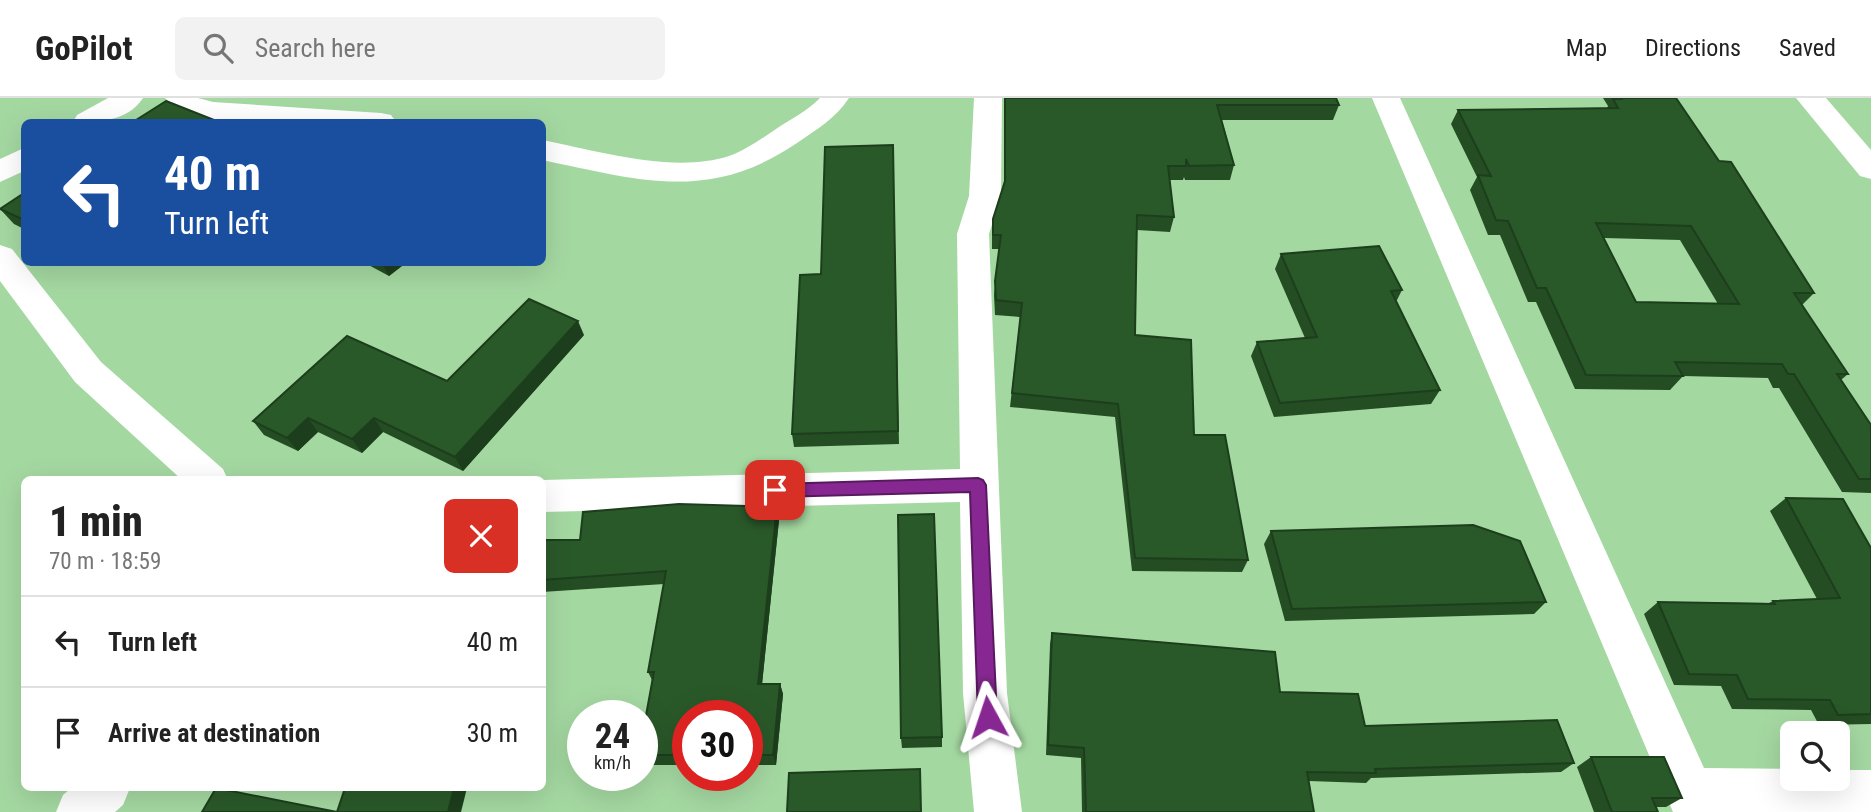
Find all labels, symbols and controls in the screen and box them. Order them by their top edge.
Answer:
search box [175,17,665,80]
text: GoPilot [35,29,133,68]
icon: search [199,29,237,67]
text: Search here [255,33,376,63]
text: Map [1566,34,1607,62]
text: Directions [1645,34,1741,62]
text: Saved [1779,34,1836,62]
text: 40 m [164,145,261,202]
icon: left [49,147,140,238]
text: Turn left [164,204,269,242]
pin [745,460,805,520]
icon: arrive [756,471,794,509]
text: 1 min [49,497,143,546]
button: close [444,499,518,573]
text: 70 m · 18:59 [49,548,161,575]
icon: left [49,623,87,661]
text: Turn left [108,627,197,657]
text: 40 m [467,627,518,657]
position arrow [951,680,1025,754]
speed limit sign: 30 [672,700,763,791]
icon: arrive [49,714,87,752]
text: 24 [595,716,630,757]
text: Arrive at destination [108,718,320,748]
text: 30 m [467,718,518,748]
map controls [1780,721,1850,791]
button: search [1780,721,1850,791]
text: km/h [594,752,631,773]

